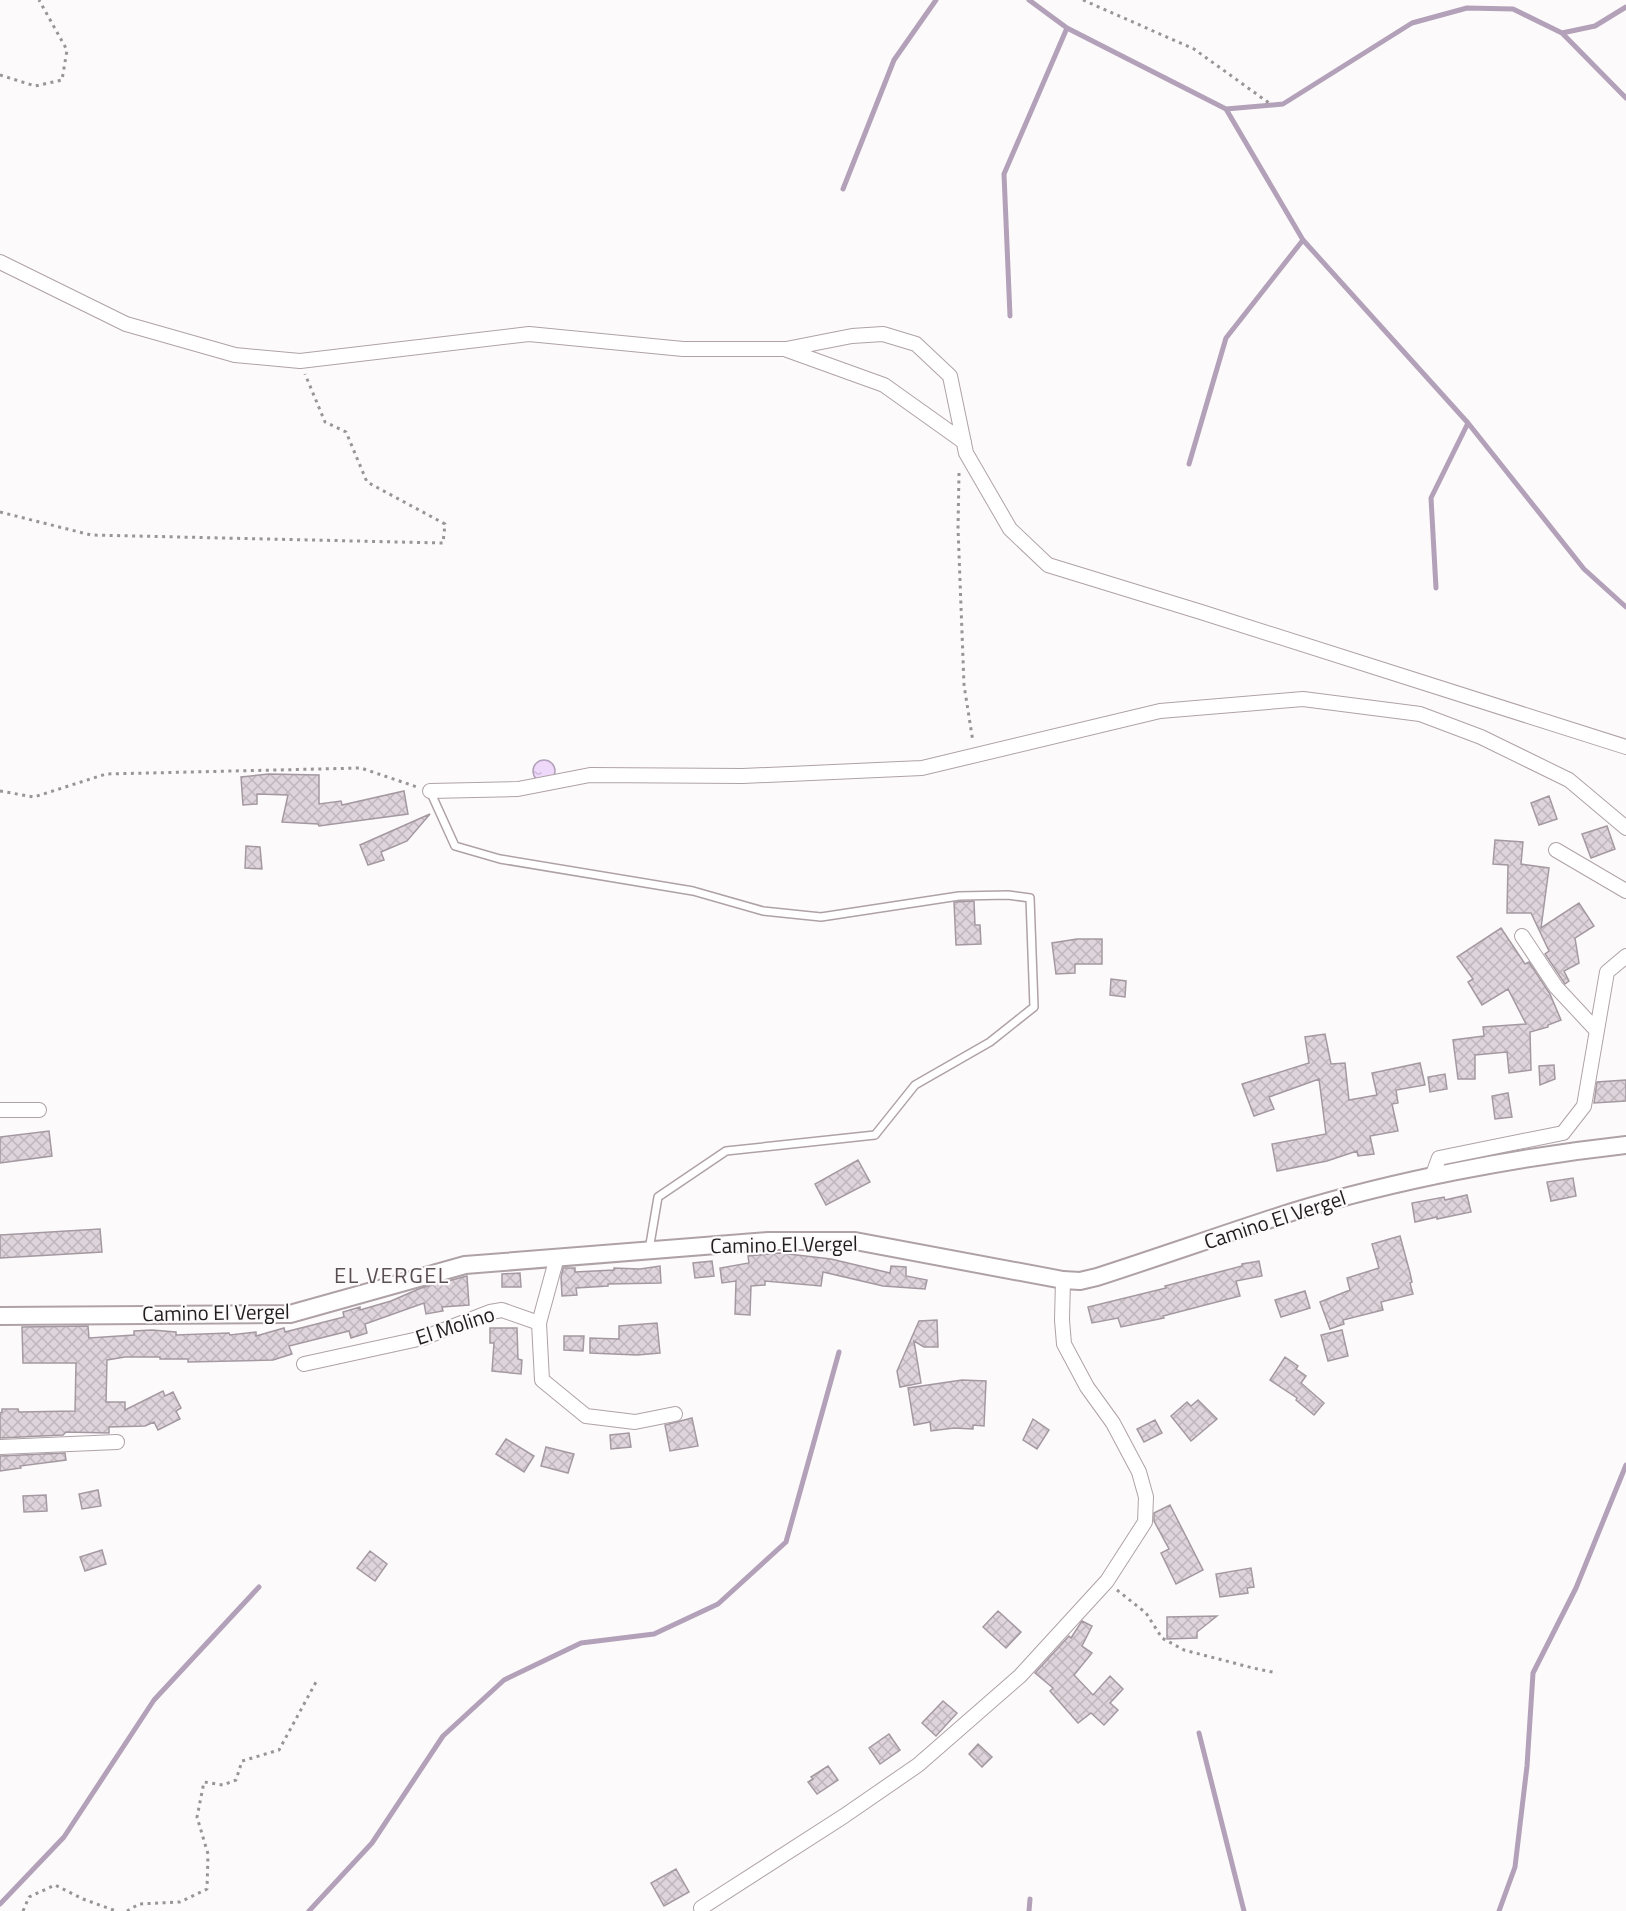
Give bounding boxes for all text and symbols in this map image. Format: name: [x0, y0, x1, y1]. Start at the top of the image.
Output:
street label: Camino El Vergel: [1200, 1181, 1350, 1257]
street label: Camino El Vergel: [710, 1227, 858, 1261]
district label: EL VERGEL: [334, 1258, 450, 1292]
street label: Camino El Vergel: [142, 1295, 290, 1329]
street label: El Molino: [411, 1297, 498, 1353]

